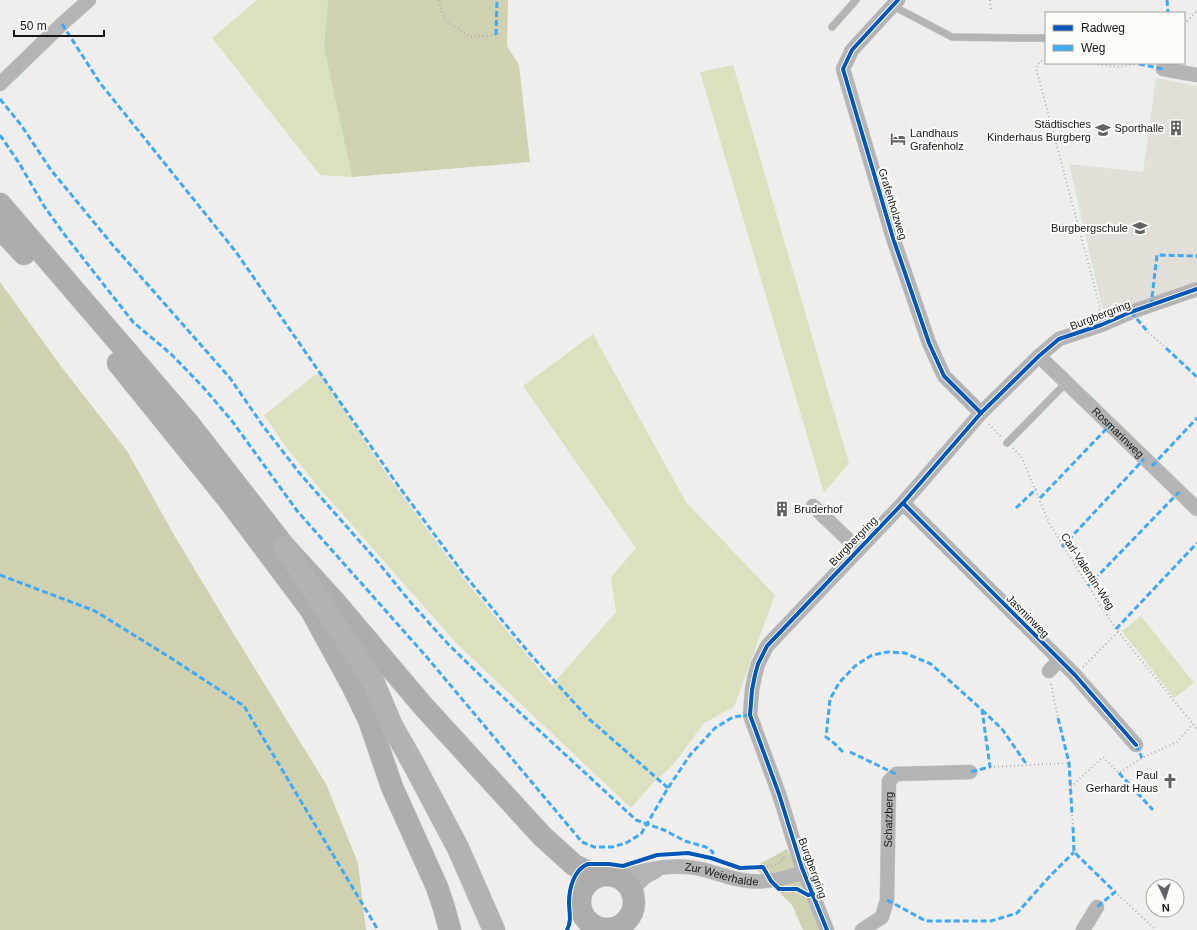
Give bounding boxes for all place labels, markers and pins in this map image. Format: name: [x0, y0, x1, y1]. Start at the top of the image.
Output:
place label: Städtisches Kinderhaus Burgberg: [987, 118, 1091, 143]
building icon: Sporthalle: [1167, 119, 1185, 137]
school or university icon: Städtisches Kinderhaus Burgberg: [1094, 121, 1112, 139]
place label: Sporthalle: [1114, 122, 1164, 134]
place label: Landhaus Grafenholz: [910, 127, 964, 152]
hotel icon: Landhaus Grafenholz: [889, 130, 907, 148]
school or university icon: Burgbergschule: [1131, 219, 1149, 237]
place label: Burgbergschule: [1051, 222, 1128, 234]
building icon: Bruderhof: [773, 500, 791, 518]
place label: Bruderhof: [794, 503, 843, 515]
place label: Paul Gerhardt Haus: [1086, 769, 1158, 794]
church icon: Paul Gerhardt Haus: [1161, 772, 1179, 790]

